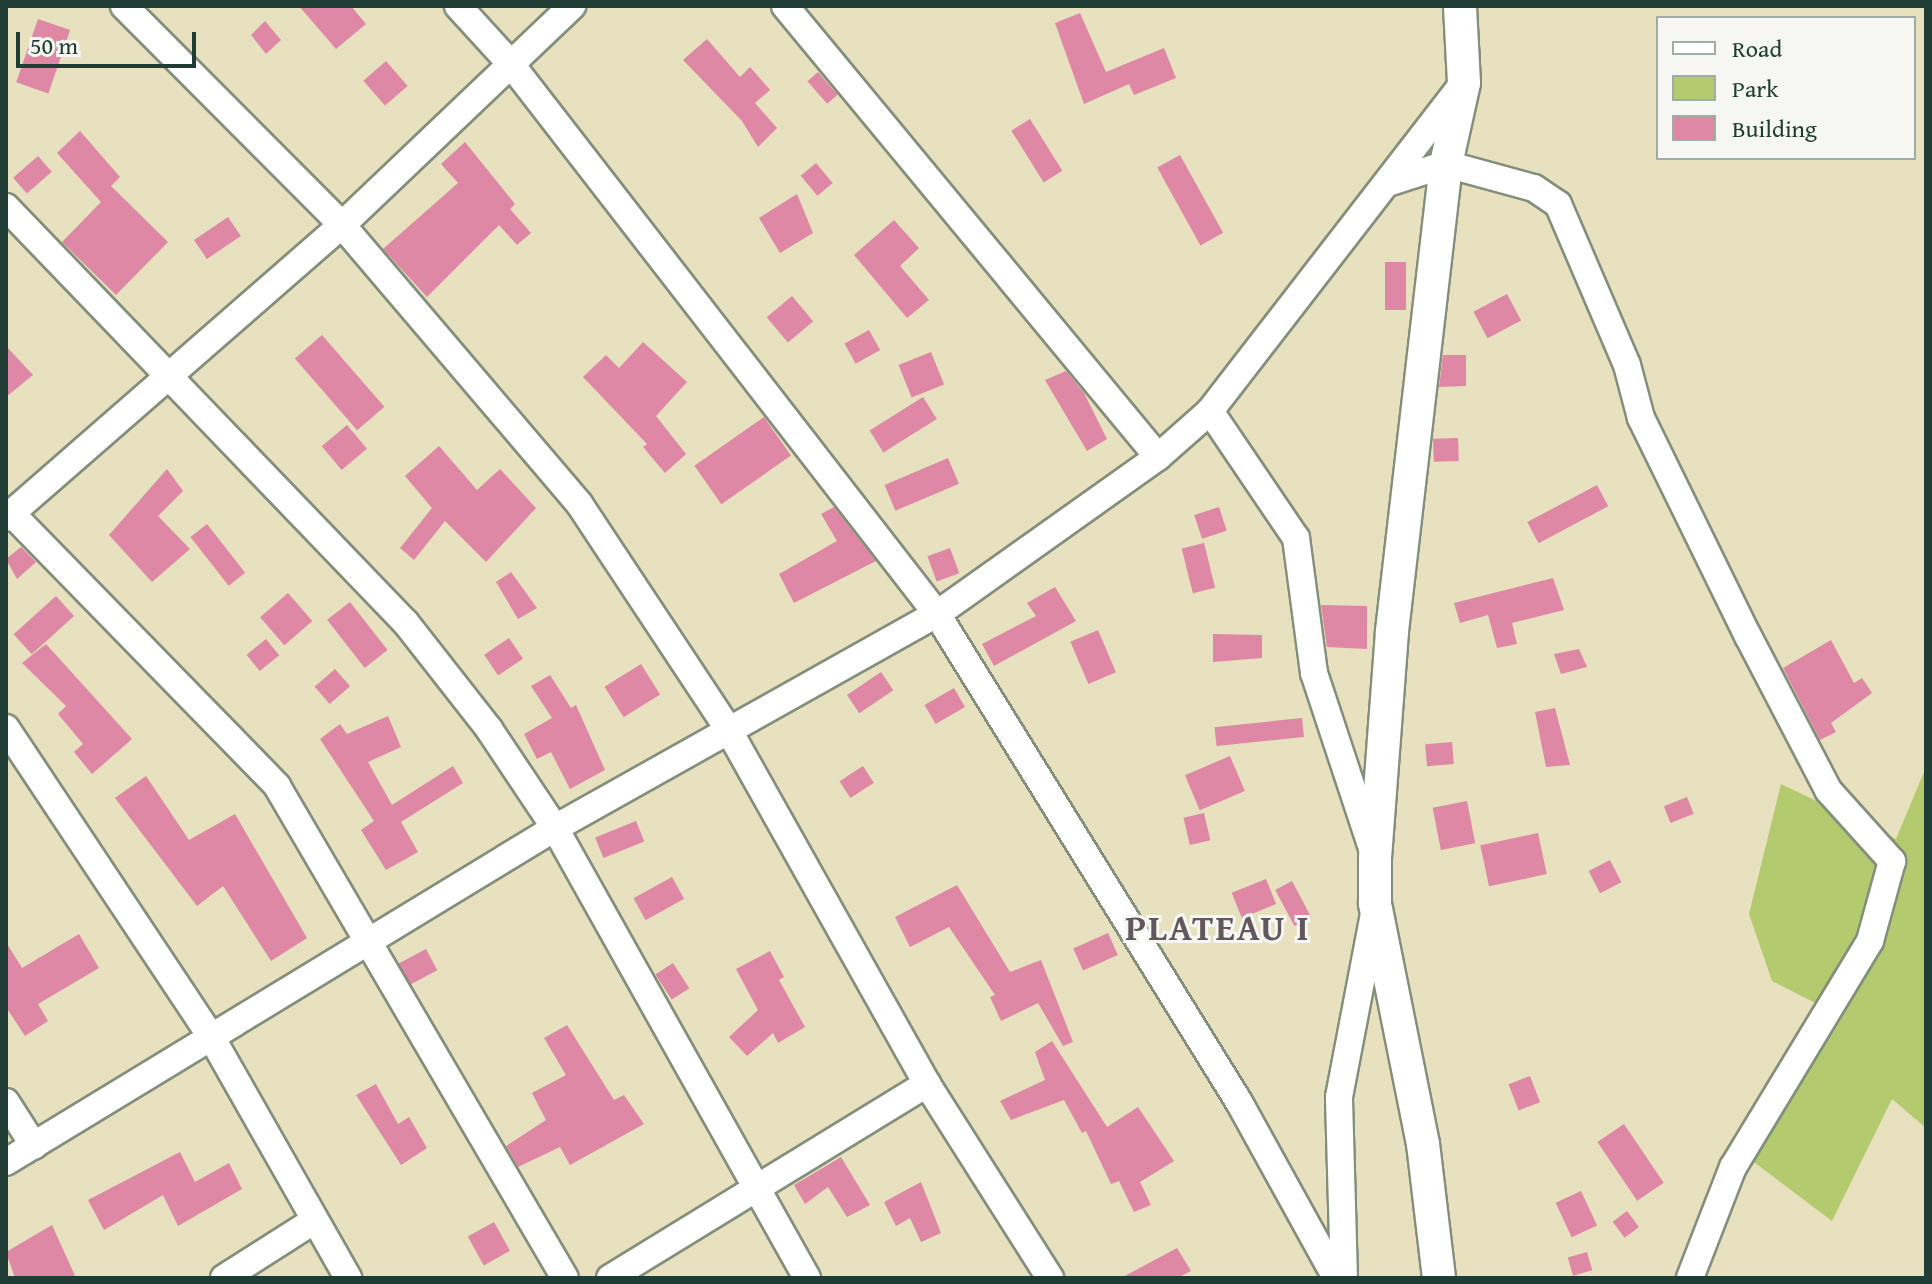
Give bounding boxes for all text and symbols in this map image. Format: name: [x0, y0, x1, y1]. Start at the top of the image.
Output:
scale bar: [20, 16, 200, 66]
legend: [1656, 16, 1916, 160]
text: 50 m: [30, 28, 78, 63]
text: Road: [1732, 31, 1782, 66]
text: Park: [1732, 71, 1778, 106]
text: Building: [1732, 111, 1817, 146]
district label: PLATEAU I: [1125, 905, 1311, 949]

